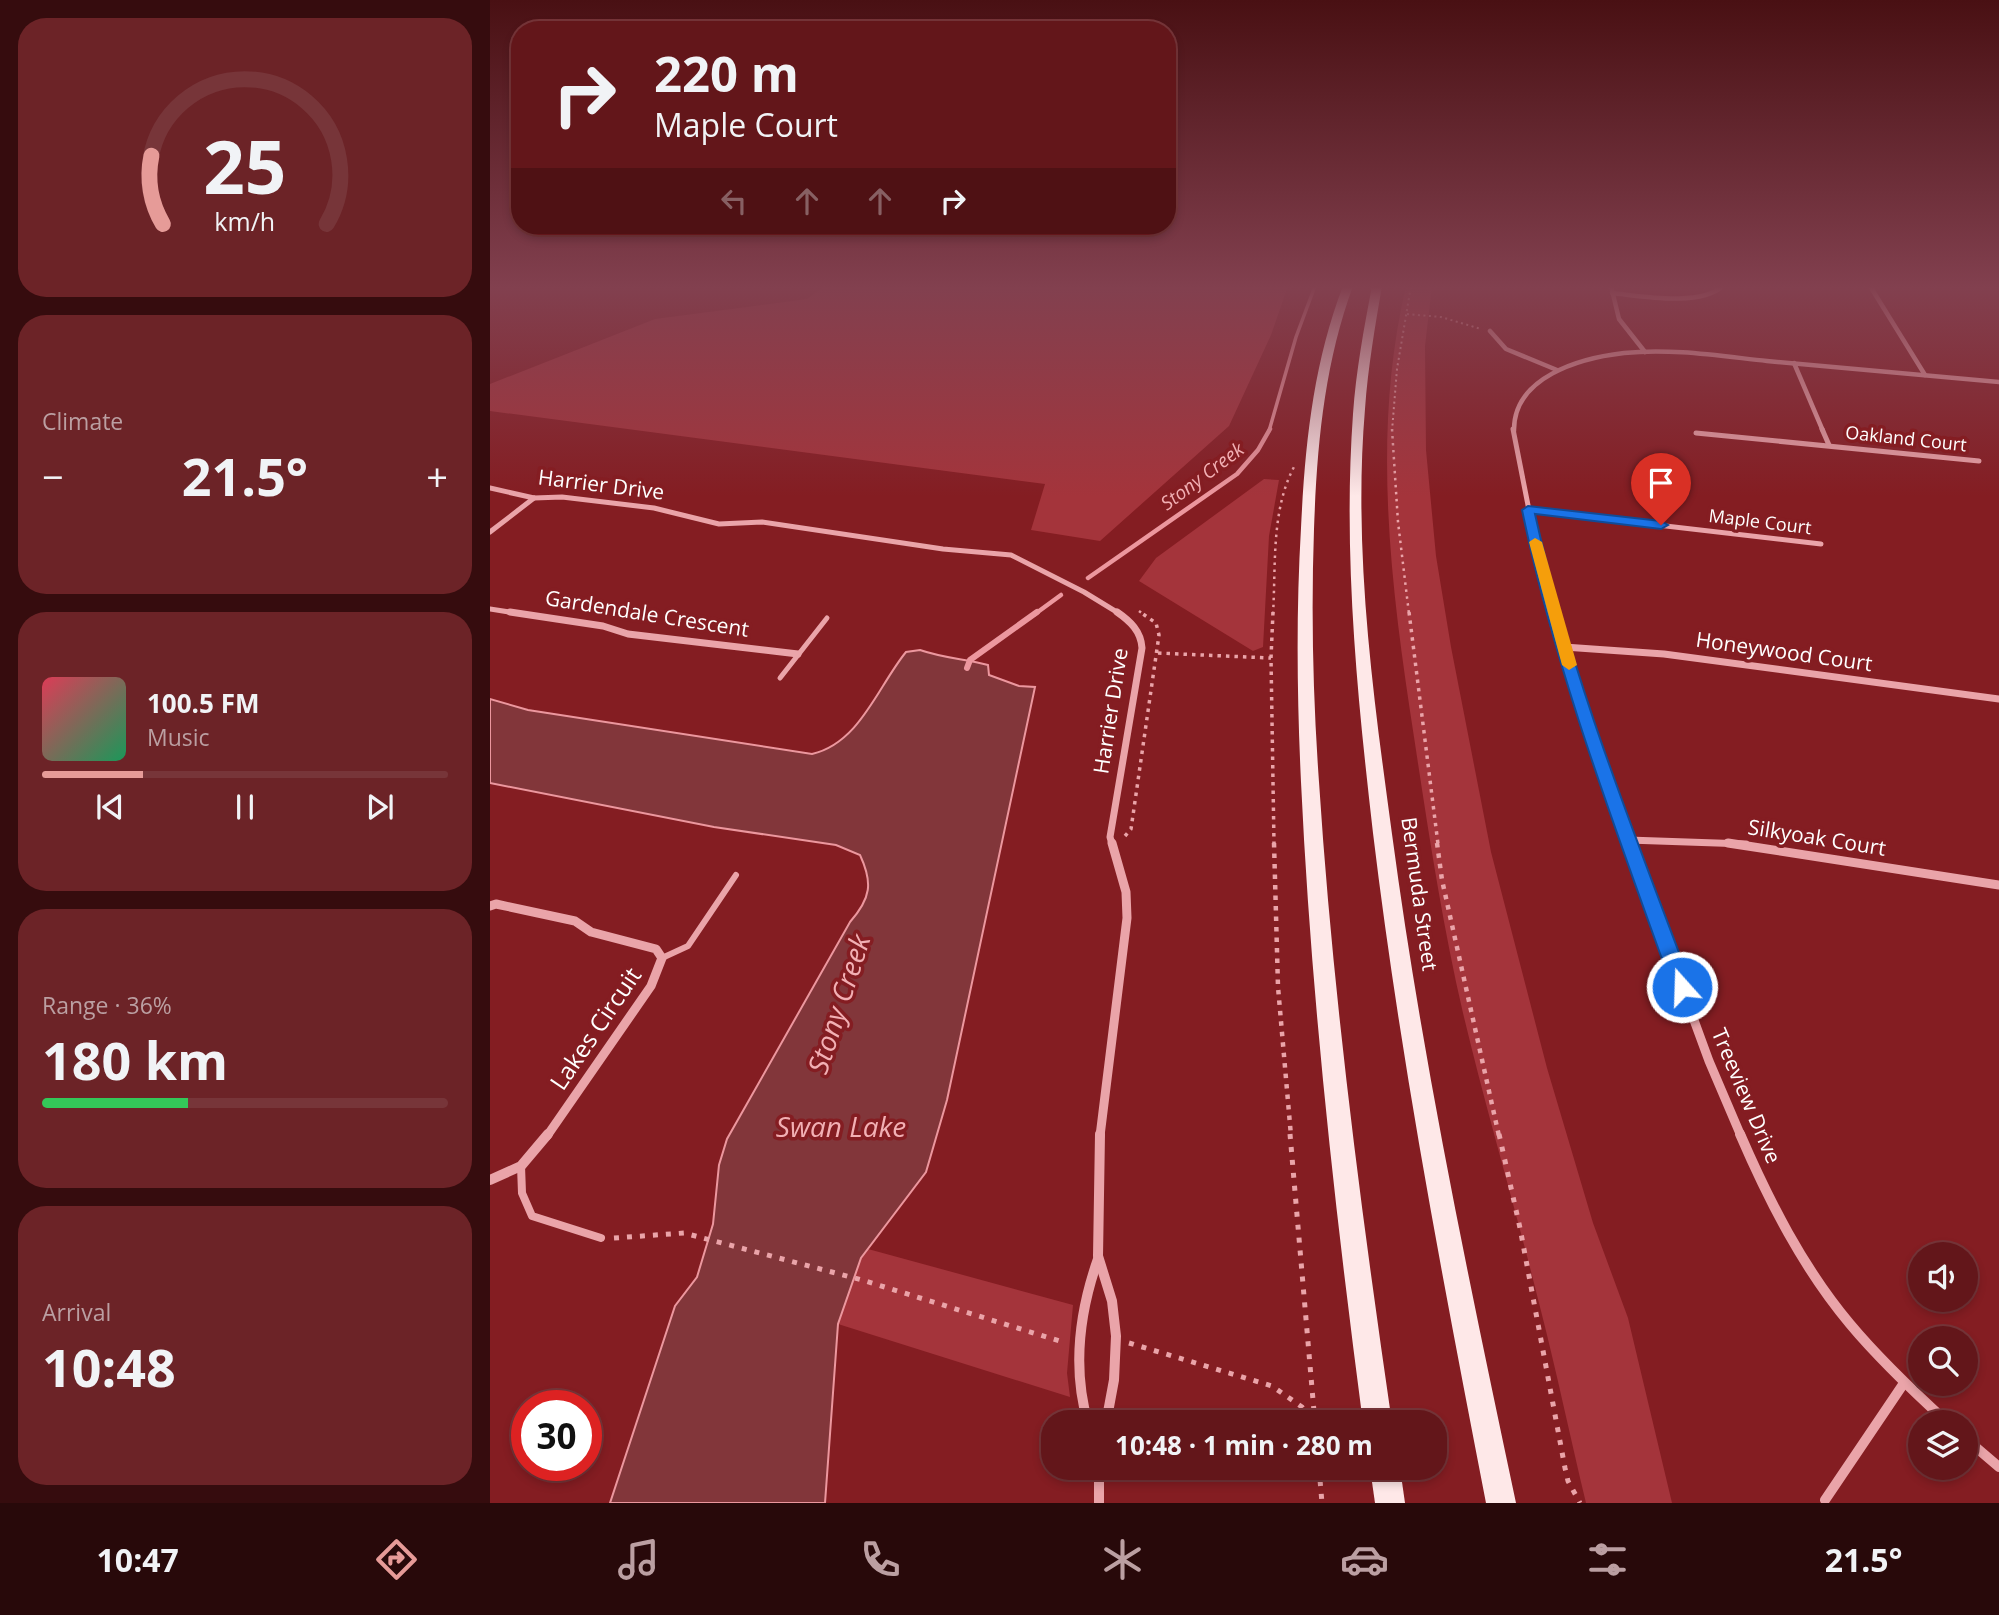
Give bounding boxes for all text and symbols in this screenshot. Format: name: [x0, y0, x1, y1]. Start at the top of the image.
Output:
text: 220 m: [654, 40, 799, 106]
icon: right: [539, 49, 630, 140]
text: Maple Court: [654, 103, 838, 146]
text: 25: [203, 116, 287, 215]
icon: left: [715, 182, 753, 220]
icon: ahead: [788, 182, 826, 220]
icon: ahead: [861, 182, 899, 220]
icon: right: [934, 182, 972, 220]
text: km/h: [215, 203, 275, 237]
text: Climate: [42, 405, 123, 437]
street label: Oakland Court: [1844, 420, 1968, 456]
water label: Stony Creek: [1155, 436, 1250, 516]
text: 21.5°: [182, 440, 308, 511]
text: −: [42, 450, 64, 502]
text: +: [426, 450, 448, 502]
pin: [1631, 453, 1691, 525]
street label: Harrier Drive: [536, 462, 666, 506]
icon: arrive: [1642, 464, 1680, 502]
street label: Maple Court: [1707, 503, 1813, 539]
street label: Gardendale Crescent: [543, 583, 751, 643]
street label: Honeywood Court: [1694, 625, 1874, 677]
street label: Harrier Drive: [1086, 646, 1134, 776]
text: 100.5 FM: [147, 685, 259, 721]
text: Music: [147, 721, 210, 753]
icon: previous: [91, 788, 129, 826]
icon: pause: [226, 788, 264, 826]
icon: next: [361, 788, 399, 826]
street label: Silkyoak Court: [1746, 812, 1888, 862]
street label: Bermuda Street: [1395, 815, 1445, 973]
water label: Stony Creek: [798, 928, 879, 1078]
position arrow: [1645, 950, 1719, 1024]
street label: Lakes Circuit: [542, 960, 648, 1096]
text: Range · 36%: [42, 989, 172, 1021]
text: 180 km: [42, 1024, 228, 1095]
street label: Treeview Drive: [1706, 1024, 1788, 1168]
water label: Swan Lake: [776, 1107, 906, 1145]
map controls: [1908, 1242, 1978, 1480]
button: sound: [1908, 1242, 1978, 1312]
text: Arrival: [42, 1296, 111, 1328]
button: search: [1908, 1326, 1978, 1396]
text: 10:48: [42, 1331, 176, 1402]
speed limit sign: 30: [511, 1390, 602, 1481]
button: layers: [1908, 1410, 1978, 1480]
text: 10:48 · 1 min · 280 m: [1115, 1427, 1373, 1463]
icon: directions: [372, 1535, 421, 1584]
icon: music: [614, 1535, 663, 1584]
icon: phone: [856, 1535, 905, 1584]
icon: climate: [1098, 1535, 1147, 1584]
icon: car: [1340, 1535, 1389, 1584]
icon: filters: [1583, 1535, 1632, 1584]
text: 10:47: [97, 1538, 179, 1581]
text: 21.5°: [1825, 1538, 1902, 1581]

